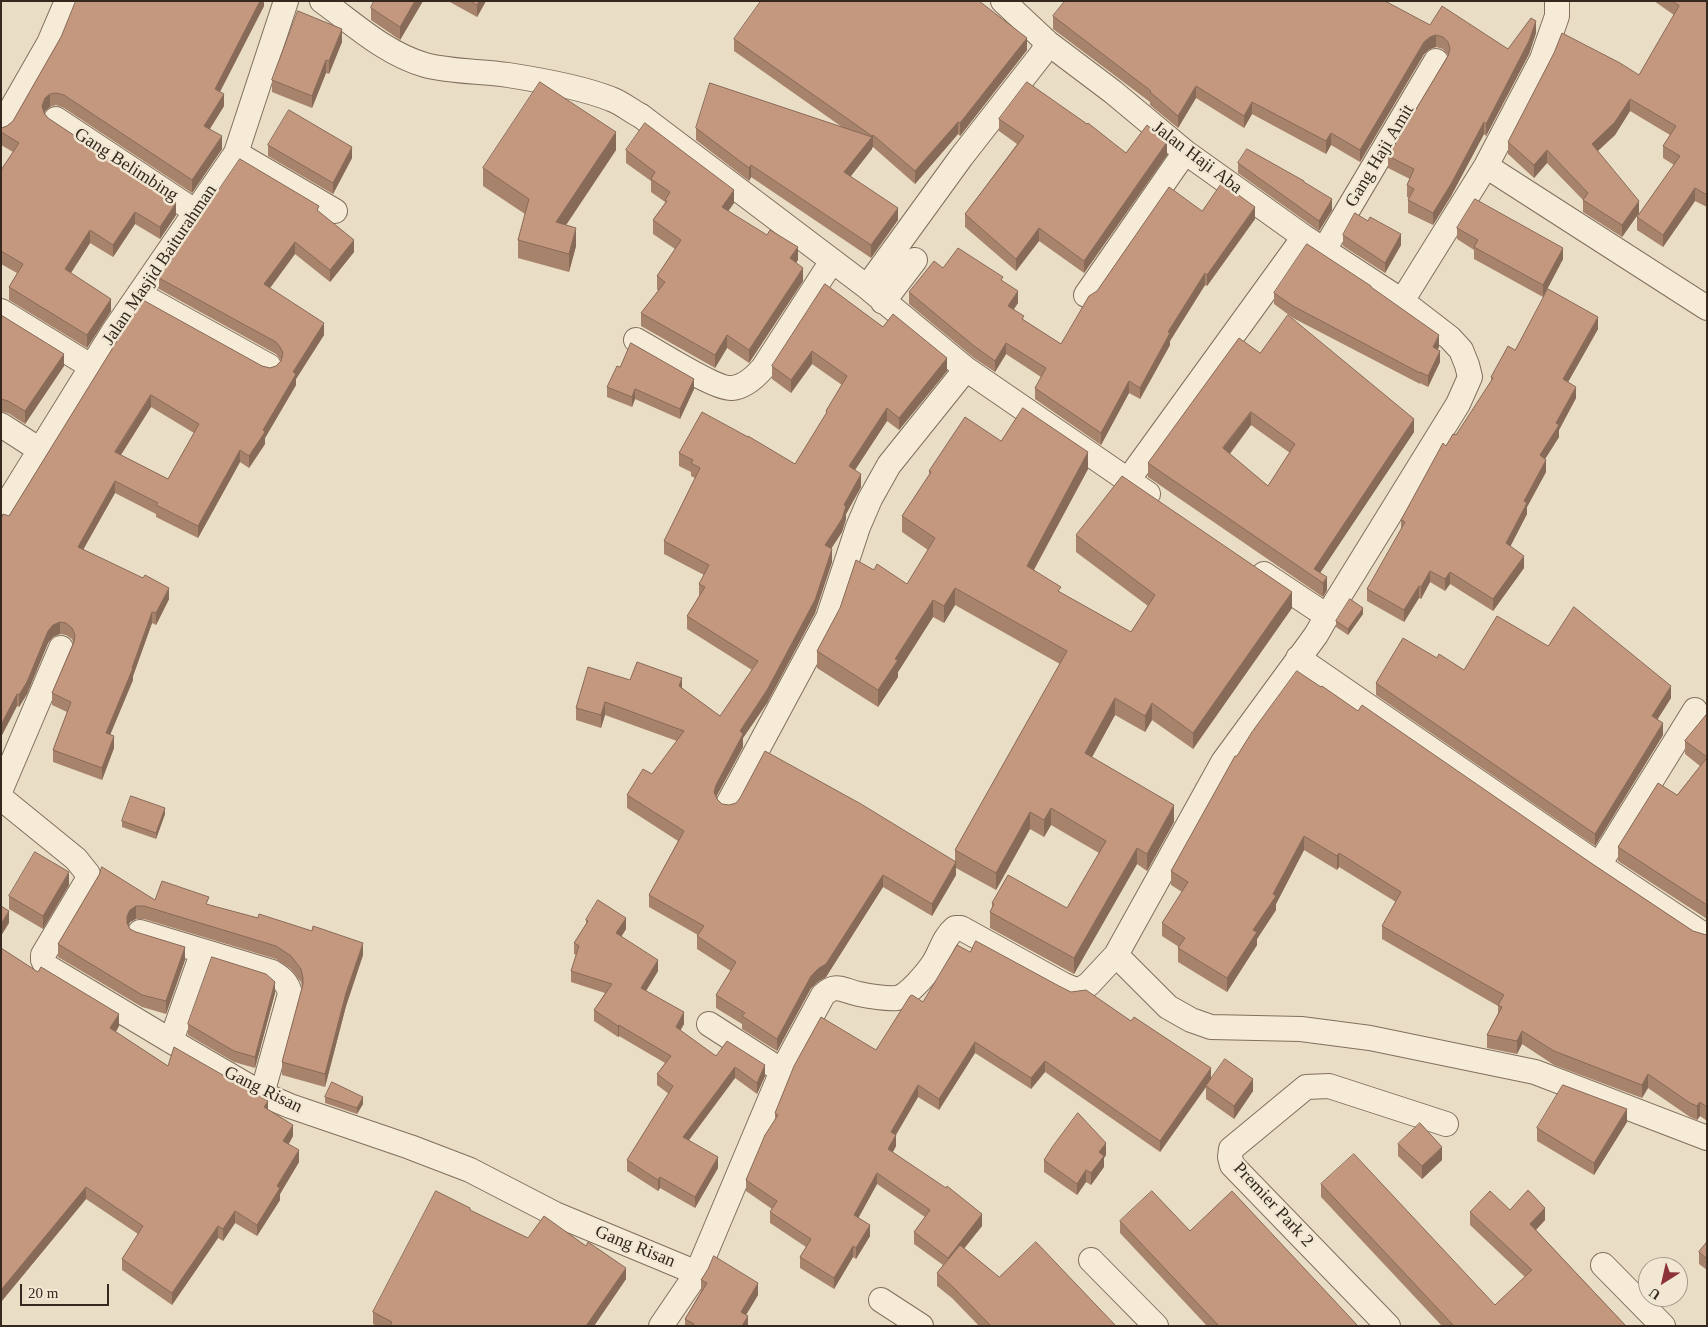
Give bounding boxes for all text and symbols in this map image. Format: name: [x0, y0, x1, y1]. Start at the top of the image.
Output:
street label: Gang Haji Amit: [1341, 101, 1419, 211]
street label: Jalan Haji Aba: [1148, 117, 1246, 199]
street label: Gang Belimbing: [70, 123, 182, 207]
street label: Jalan Masjid Baiturahman: [98, 181, 222, 349]
street label: Gang Risan: [220, 1062, 306, 1118]
street label: Premier Park 2: [1228, 1158, 1318, 1252]
street label: Gang Risan: [592, 1221, 678, 1273]
north arrow: [1638, 1257, 1688, 1307]
scale bar: [22, 1274, 111, 1306]
text: 20 m: [28, 1285, 58, 1301]
text: U: [1646, 1285, 1663, 1303]

